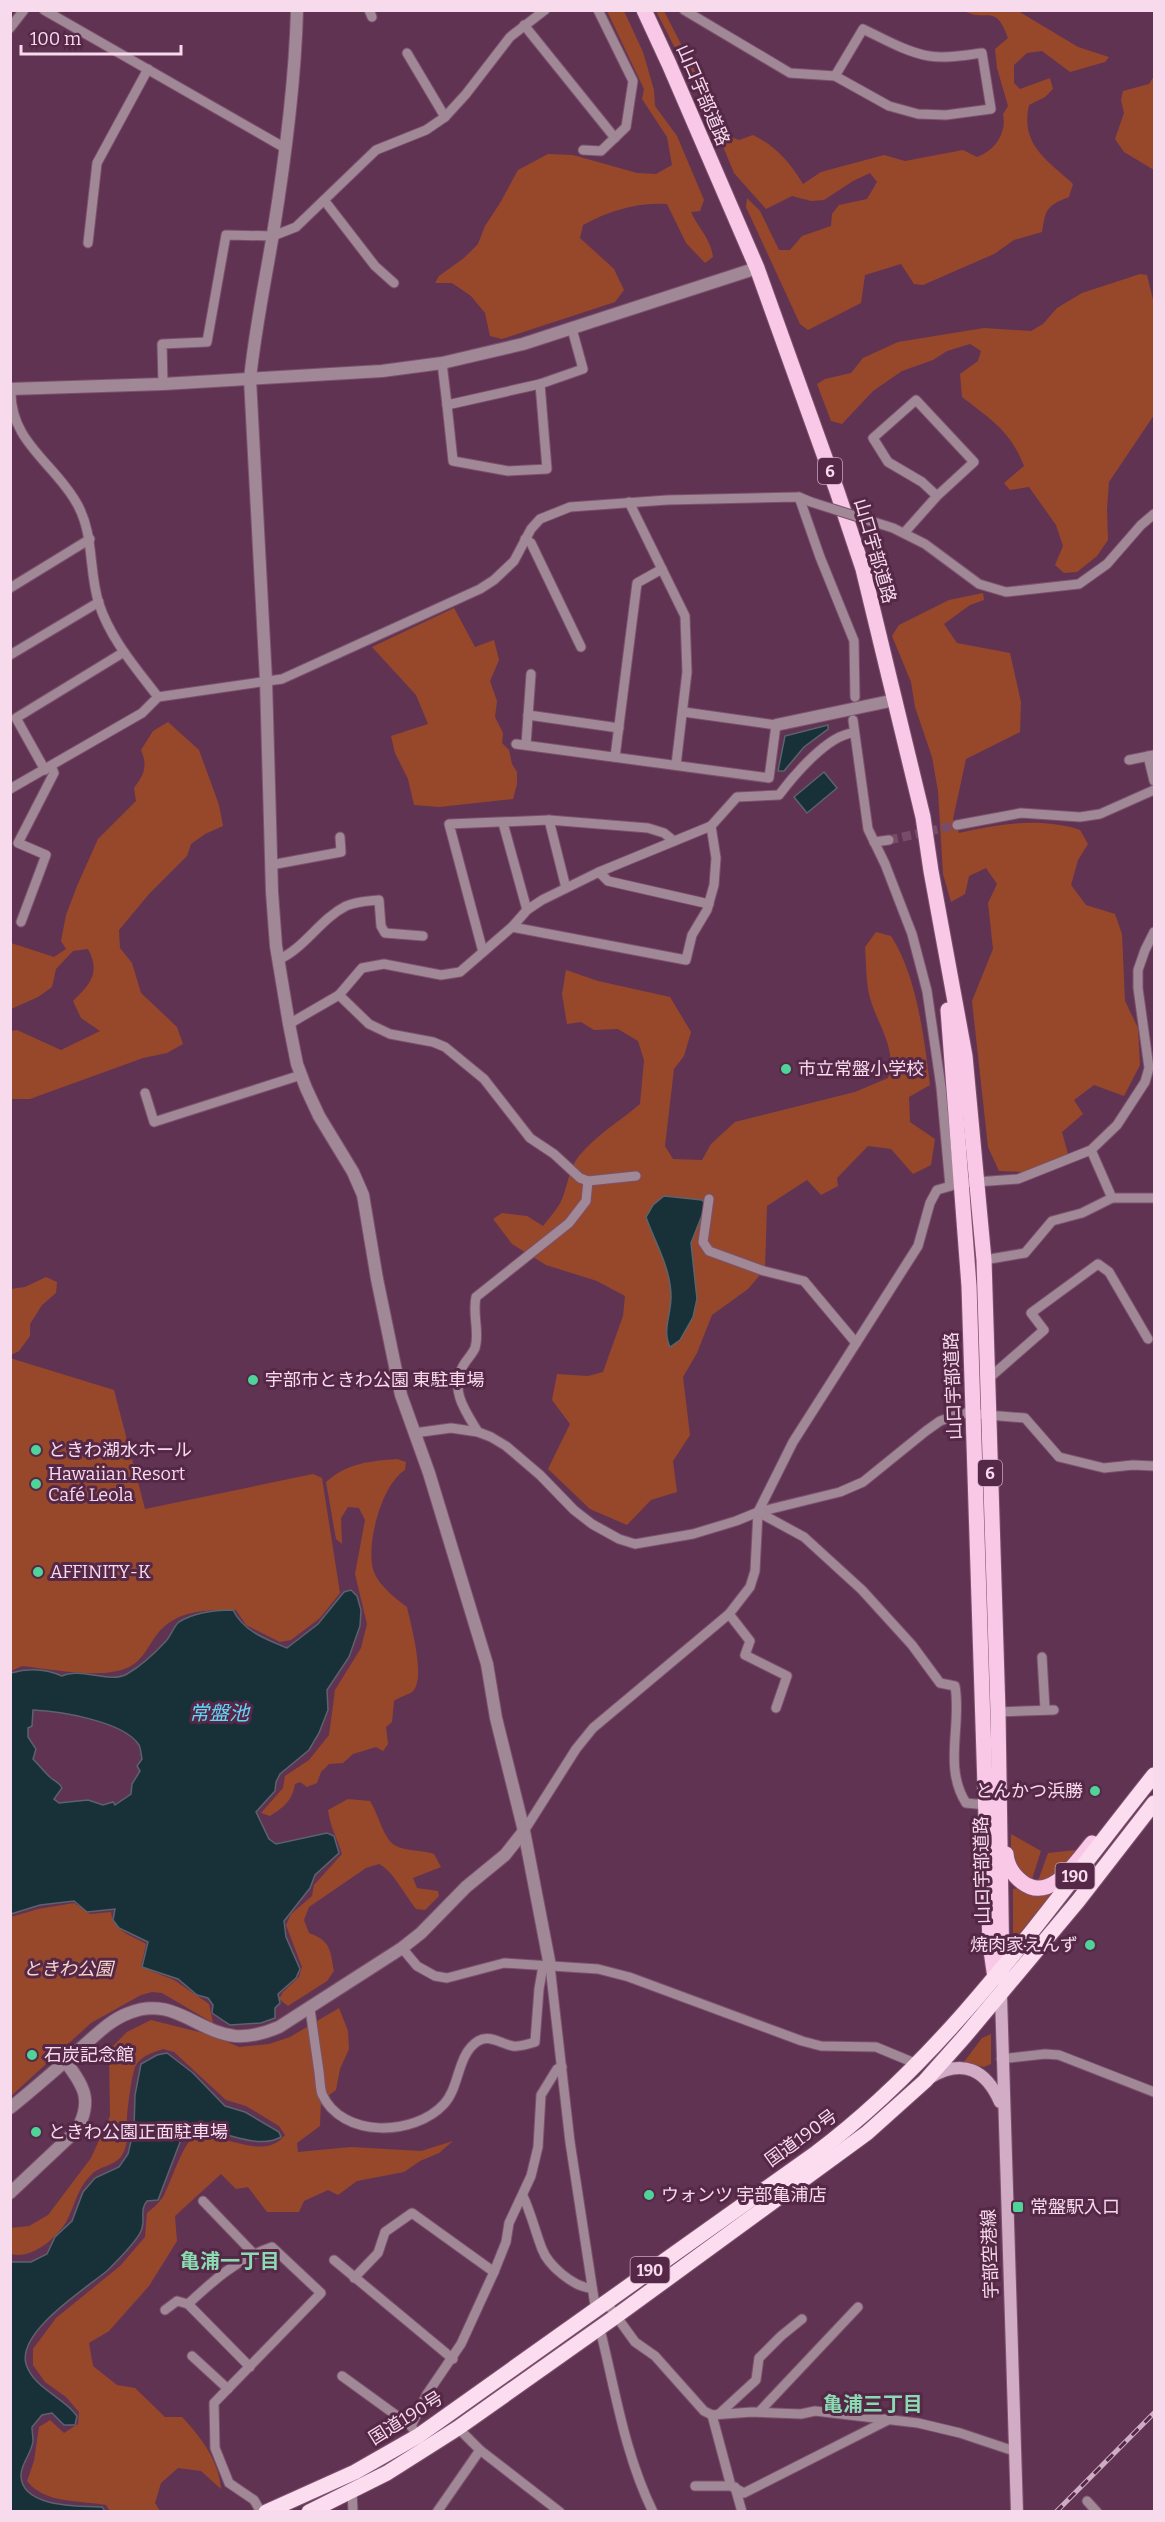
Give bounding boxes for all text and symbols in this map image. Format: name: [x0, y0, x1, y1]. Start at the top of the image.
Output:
scale bar: [21, 18, 182, 56]
text: 100 m: [30, 28, 81, 50]
street label: 山口宇部道路: [672, 41, 734, 149]
road number: 6: [818, 458, 842, 484]
street label: 山口宇部道路: [850, 496, 900, 606]
place label: 市立常盤小学校: [798, 1058, 924, 1080]
marker: 市立常盤小学校: [779, 1062, 793, 1076]
street label: 山口宇部道路: [940, 1332, 966, 1440]
place label: 宇部市ときわ公園 東駐車場: [265, 1369, 485, 1391]
marker: 宇部市ときわ公園 東駐車場: [246, 1373, 260, 1387]
place label: ときわ湖水ホール: [48, 1439, 192, 1461]
marker: ときわ湖水ホール: [29, 1443, 43, 1457]
road number: 6: [978, 1460, 1002, 1486]
place label: Hawaiian Resort Café Leola: [48, 1463, 186, 1506]
marker: Hawaiian Resort Café Leola: [29, 1477, 43, 1491]
place label: AFFINITY-K: [50, 1561, 151, 1583]
marker: AFFINITY-K: [31, 1565, 45, 1579]
water label: 常盤池: [189, 1701, 251, 1725]
place label: とんかつ浜勝: [975, 1780, 1083, 1802]
marker: とんかつ浜勝: [1088, 1784, 1102, 1798]
street label: 山口宇部道路: [970, 1816, 994, 1924]
road number: 190: [1056, 1863, 1094, 1889]
place label: 焼肉家えんず: [970, 1934, 1078, 1956]
marker: 焼肉家えんず: [1083, 1938, 1097, 1952]
park label: ときわ公園: [23, 1958, 116, 1980]
place label: 石炭記念館: [44, 2044, 134, 2066]
marker: 石炭記念館: [25, 2048, 39, 2062]
street label: 国道190号: [761, 2105, 841, 2171]
place label: ときわ公園正面駐車場: [48, 2121, 228, 2143]
marker: ときわ公園正面駐車場: [29, 2125, 43, 2139]
place label: ウォンツ 宇部亀浦店: [661, 2184, 827, 2206]
marker: ウォンツ 宇部亀浦店: [642, 2188, 656, 2202]
place label: 常盤駅入口: [1030, 2196, 1120, 2218]
marker: 常盤駅入口: [1011, 2200, 1025, 2214]
street label: 宇部空港線: [977, 2209, 1003, 2299]
district label: 亀浦一丁目: [180, 2249, 280, 2273]
road number: 190: [630, 2257, 670, 2283]
street label: 国道190号: [365, 2387, 447, 2449]
district label: 亀浦三丁目: [823, 2392, 923, 2416]

